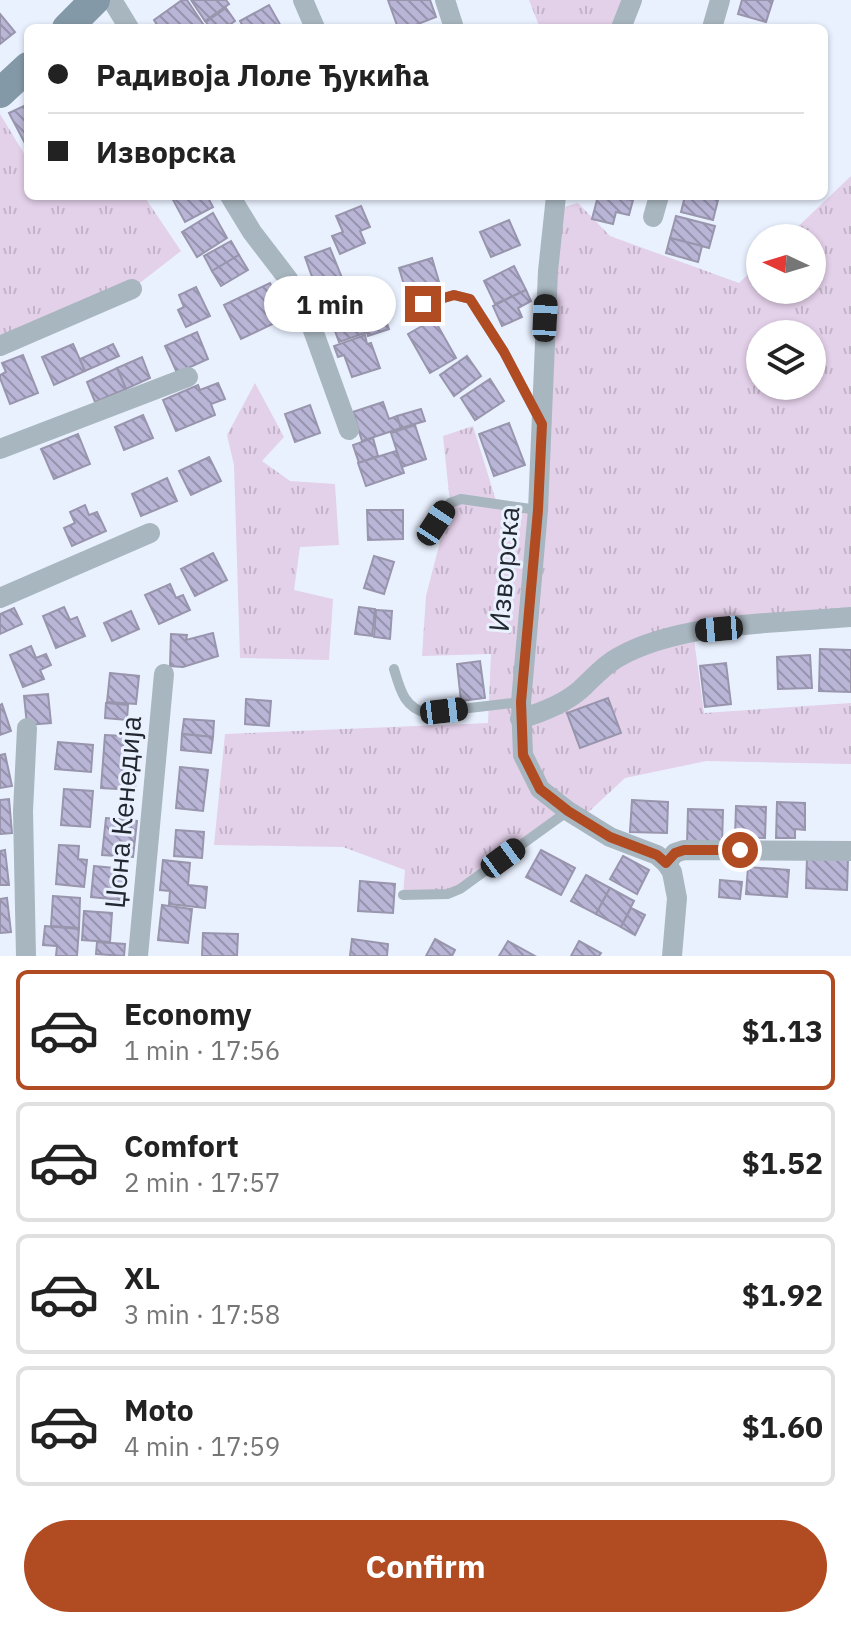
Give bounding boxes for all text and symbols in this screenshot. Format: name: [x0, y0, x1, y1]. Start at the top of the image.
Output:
text: Радивоја Лоле Ђукића: [96, 55, 429, 94]
text: Изворска: [96, 132, 236, 171]
north arrow: [746, 224, 826, 304]
map controls: [746, 224, 826, 400]
callout: 1 min: [263, 276, 395, 332]
route end: [405, 286, 441, 322]
text: 1 min: [296, 287, 364, 321]
car: [532, 293, 558, 343]
button: layers: [746, 320, 826, 400]
car: [413, 496, 459, 550]
street label: Изворска: [480, 505, 527, 633]
car: [694, 615, 744, 643]
car: [419, 696, 469, 726]
street label: Џона Кенедија: [96, 714, 149, 910]
route start: [722, 832, 758, 868]
car: [477, 834, 529, 882]
icon: car: [28, 994, 100, 1066]
text: Economy: [124, 994, 252, 1033]
text: $1.13: [742, 1011, 823, 1050]
text: 1 min · 17:56: [124, 1033, 280, 1067]
icon: car: [28, 1126, 100, 1198]
text: Comfort: [124, 1126, 239, 1165]
text: $1.52: [742, 1143, 823, 1182]
text: 2 min · 17:57: [124, 1165, 280, 1199]
icon: car: [28, 1258, 100, 1330]
text: XL: [124, 1258, 160, 1297]
text: $1.92: [742, 1275, 823, 1314]
text: 3 min · 17:58: [124, 1297, 280, 1331]
icon: car: [28, 1390, 100, 1462]
text: Moto: [124, 1390, 194, 1429]
text: $1.60: [742, 1407, 823, 1446]
text: 4 min · 17:59: [124, 1429, 280, 1463]
button: Confirm: [24, 1520, 827, 1612]

